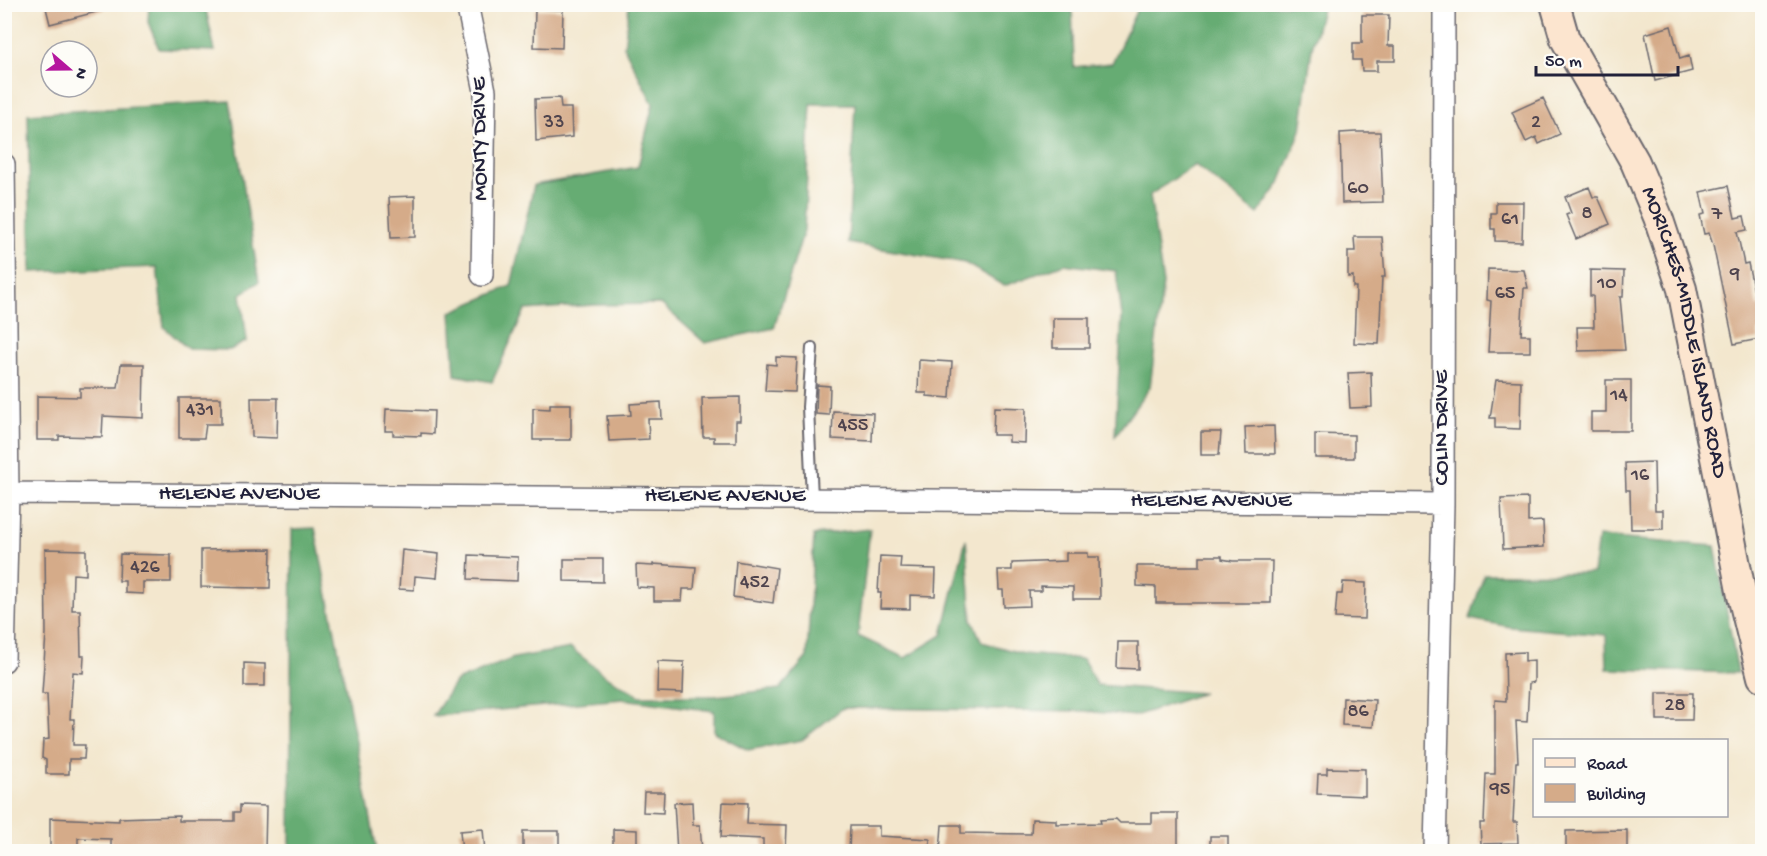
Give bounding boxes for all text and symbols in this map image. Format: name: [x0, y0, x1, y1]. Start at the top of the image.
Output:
north arrow: [39, 39, 99, 99]
scale bar: [1536, 39, 1678, 77]
text: 50 m: [1545, 52, 1582, 73]
text: N: [69, 65, 91, 82]
street label: MONTY DRIVE: [467, 76, 495, 201]
house number: 33: [543, 112, 564, 135]
house number: 2: [1531, 112, 1541, 135]
house number: 60: [1347, 178, 1369, 201]
street label: MORICHES-MIDDLE ISLAND ROAD: [1634, 183, 1732, 481]
house number: 8: [1582, 203, 1593, 226]
house number: 7: [1711, 204, 1723, 227]
house number: 61: [1501, 209, 1519, 232]
house number: 9: [1729, 264, 1740, 287]
house number: 10: [1596, 273, 1617, 296]
house number: 65: [1495, 283, 1515, 306]
street label: COLIN DRIVE: [1430, 369, 1456, 486]
house number: 14: [1609, 385, 1628, 408]
house number: 431: [186, 400, 214, 423]
house number: 455: [838, 415, 868, 438]
house number: 16: [1630, 465, 1650, 488]
street label: HELENE AVENUE: [159, 482, 321, 508]
street label: HELENE AVENUE: [645, 484, 807, 510]
street label: HELENE AVENUE: [1131, 489, 1293, 515]
house number: 426: [130, 557, 161, 580]
house number: 452: [740, 572, 770, 595]
house number: 28: [1665, 695, 1685, 718]
house number: 86: [1347, 701, 1369, 724]
legend: [1533, 739, 1728, 817]
text: Road: [1587, 755, 1628, 776]
house number: 95: [1489, 779, 1510, 802]
text: Building: [1586, 785, 1646, 806]

